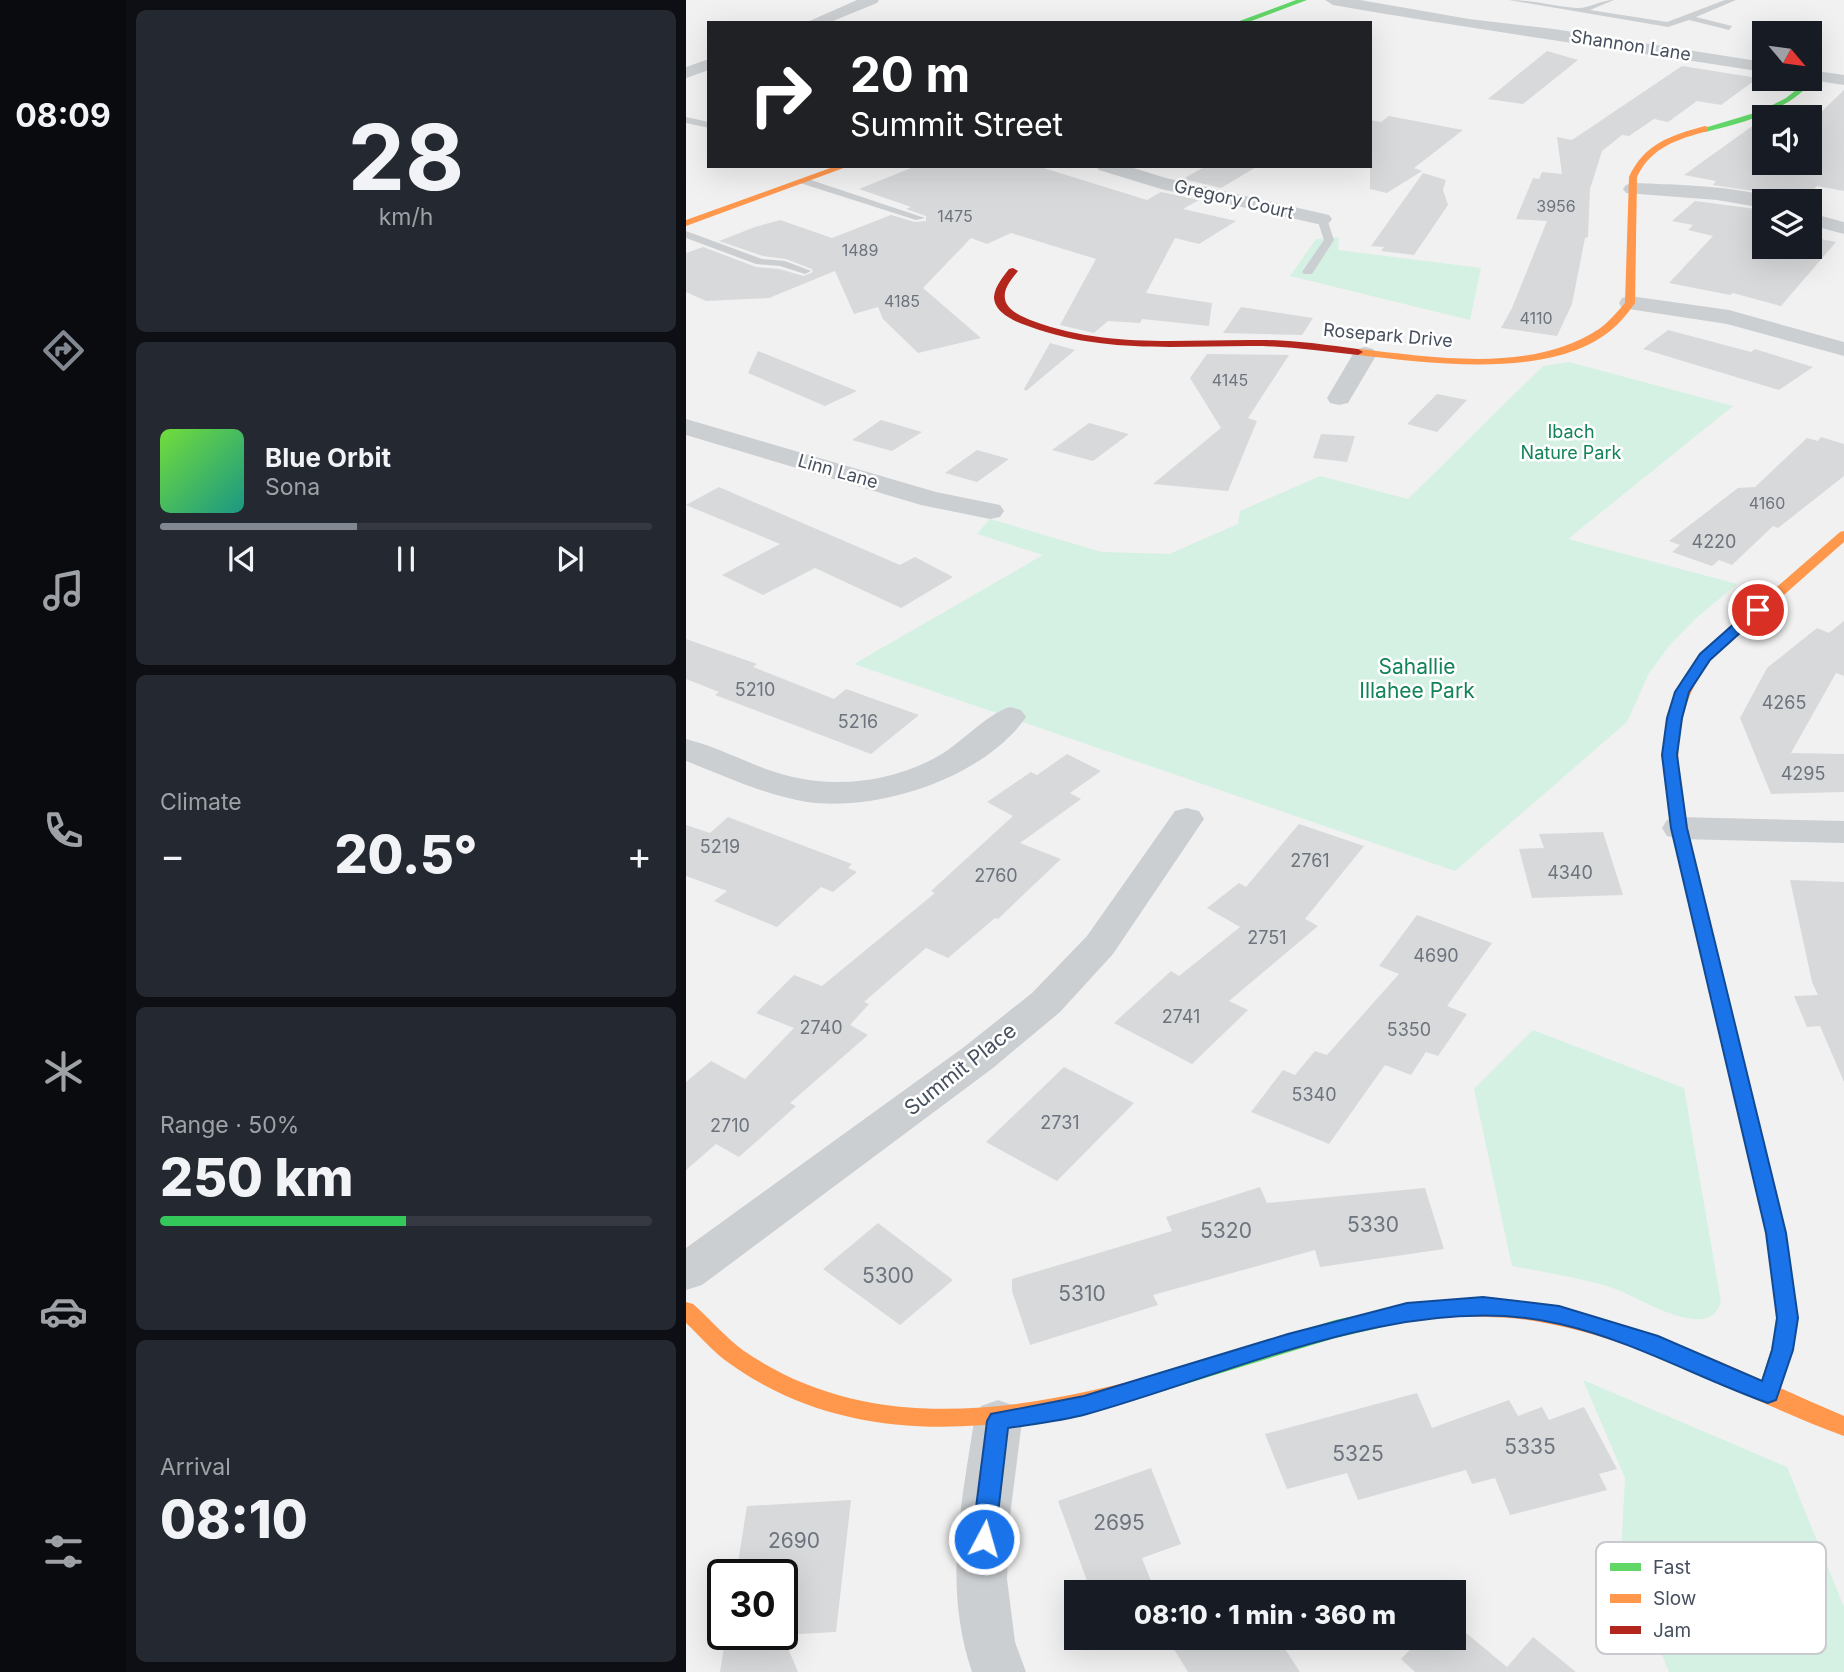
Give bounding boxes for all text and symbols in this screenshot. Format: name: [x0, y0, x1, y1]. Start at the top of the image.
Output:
north arrow: [1752, 21, 1822, 91]
map controls: [1752, 21, 1822, 259]
street label: Shannon Lane: [1569, 25, 1693, 65]
text: 20 m: [850, 45, 970, 104]
icon: right: [735, 49, 826, 140]
text: 08:09: [15, 96, 111, 135]
text: 28: [348, 102, 464, 212]
text: Summit Street: [850, 105, 1063, 144]
button: sound: [1752, 105, 1822, 175]
street label: Gregory Court: [1172, 175, 1296, 223]
button: layers: [1752, 189, 1822, 259]
house number: 3956: [1536, 196, 1576, 216]
text: km/h: [379, 203, 433, 231]
house number: 1475: [937, 206, 973, 226]
house number: 1489: [842, 240, 878, 260]
house number: 4185: [884, 291, 920, 311]
house number: 4110: [1519, 308, 1553, 328]
street label: Rosepark Drive: [1322, 319, 1454, 351]
icon: directions: [39, 326, 88, 375]
house number: 4145: [1212, 370, 1248, 390]
park label: Ibach Nature Park: [1521, 421, 1622, 463]
text: Blue Orbit: [265, 442, 391, 473]
street label: Linn Lane: [796, 450, 880, 492]
text: Sona: [265, 473, 320, 501]
house number: 4160: [1749, 493, 1785, 513]
house number: 4220: [1692, 531, 1736, 552]
icon: previous: [223, 540, 261, 578]
icon: pause: [387, 540, 425, 578]
icon: next: [551, 540, 589, 578]
icon: music: [39, 566, 88, 615]
pin: [1728, 580, 1788, 640]
icon: arrive: [1739, 591, 1777, 629]
park label: Sahallie Illahee Park: [1359, 654, 1475, 703]
house number: 5210: [735, 679, 775, 700]
house number: 4265: [1762, 692, 1806, 713]
house number: 5216: [838, 711, 878, 732]
house number: 4295: [1781, 763, 1825, 784]
text: Climate: [160, 788, 242, 816]
icon: phone: [39, 806, 88, 855]
text: 20.5°: [334, 823, 478, 886]
text: −: [160, 832, 185, 878]
text: +: [627, 832, 652, 878]
house number: 5219: [700, 836, 740, 857]
house number: 2761: [1290, 850, 1330, 871]
house number: 4340: [1547, 862, 1593, 883]
house number: 2760: [974, 865, 1018, 886]
house number: 2751: [1247, 927, 1287, 948]
house number: 4690: [1413, 945, 1459, 966]
house number: 2741: [1162, 1006, 1200, 1027]
house number: 2740: [799, 1017, 843, 1038]
street label: Summit Place: [899, 1018, 1021, 1120]
house number: 5350: [1387, 1019, 1431, 1040]
icon: climate: [39, 1047, 88, 1096]
house number: 5340: [1291, 1084, 1337, 1105]
text: Range · 50%: [160, 1111, 299, 1139]
house number: 2731: [1040, 1112, 1080, 1133]
house number: 2710: [710, 1115, 750, 1136]
text: 250 km: [160, 1146, 353, 1209]
house number: 5330: [1347, 1212, 1399, 1237]
house number: 5320: [1200, 1218, 1252, 1243]
house number: 5300: [862, 1263, 914, 1288]
house number: 5310: [1058, 1281, 1106, 1306]
icon: car: [39, 1287, 88, 1336]
house number: 5335: [1504, 1434, 1556, 1459]
house number: 5325: [1332, 1441, 1384, 1466]
text: Arrival: [160, 1453, 231, 1481]
text: 08:10: [160, 1488, 308, 1551]
position arrow: [947, 1502, 1021, 1576]
house number: 2695: [1093, 1510, 1145, 1535]
icon: filters: [39, 1527, 88, 1576]
house number: 2690: [768, 1528, 820, 1553]
legend: [1596, 1542, 1826, 1654]
text: Fast: [1653, 1556, 1691, 1579]
speed limit sign: 30: [707, 1559, 798, 1650]
text: Slow: [1653, 1587, 1696, 1610]
text: 08:10 · 1 min · 360 m: [1134, 1599, 1396, 1630]
text: Jam: [1653, 1619, 1691, 1642]

